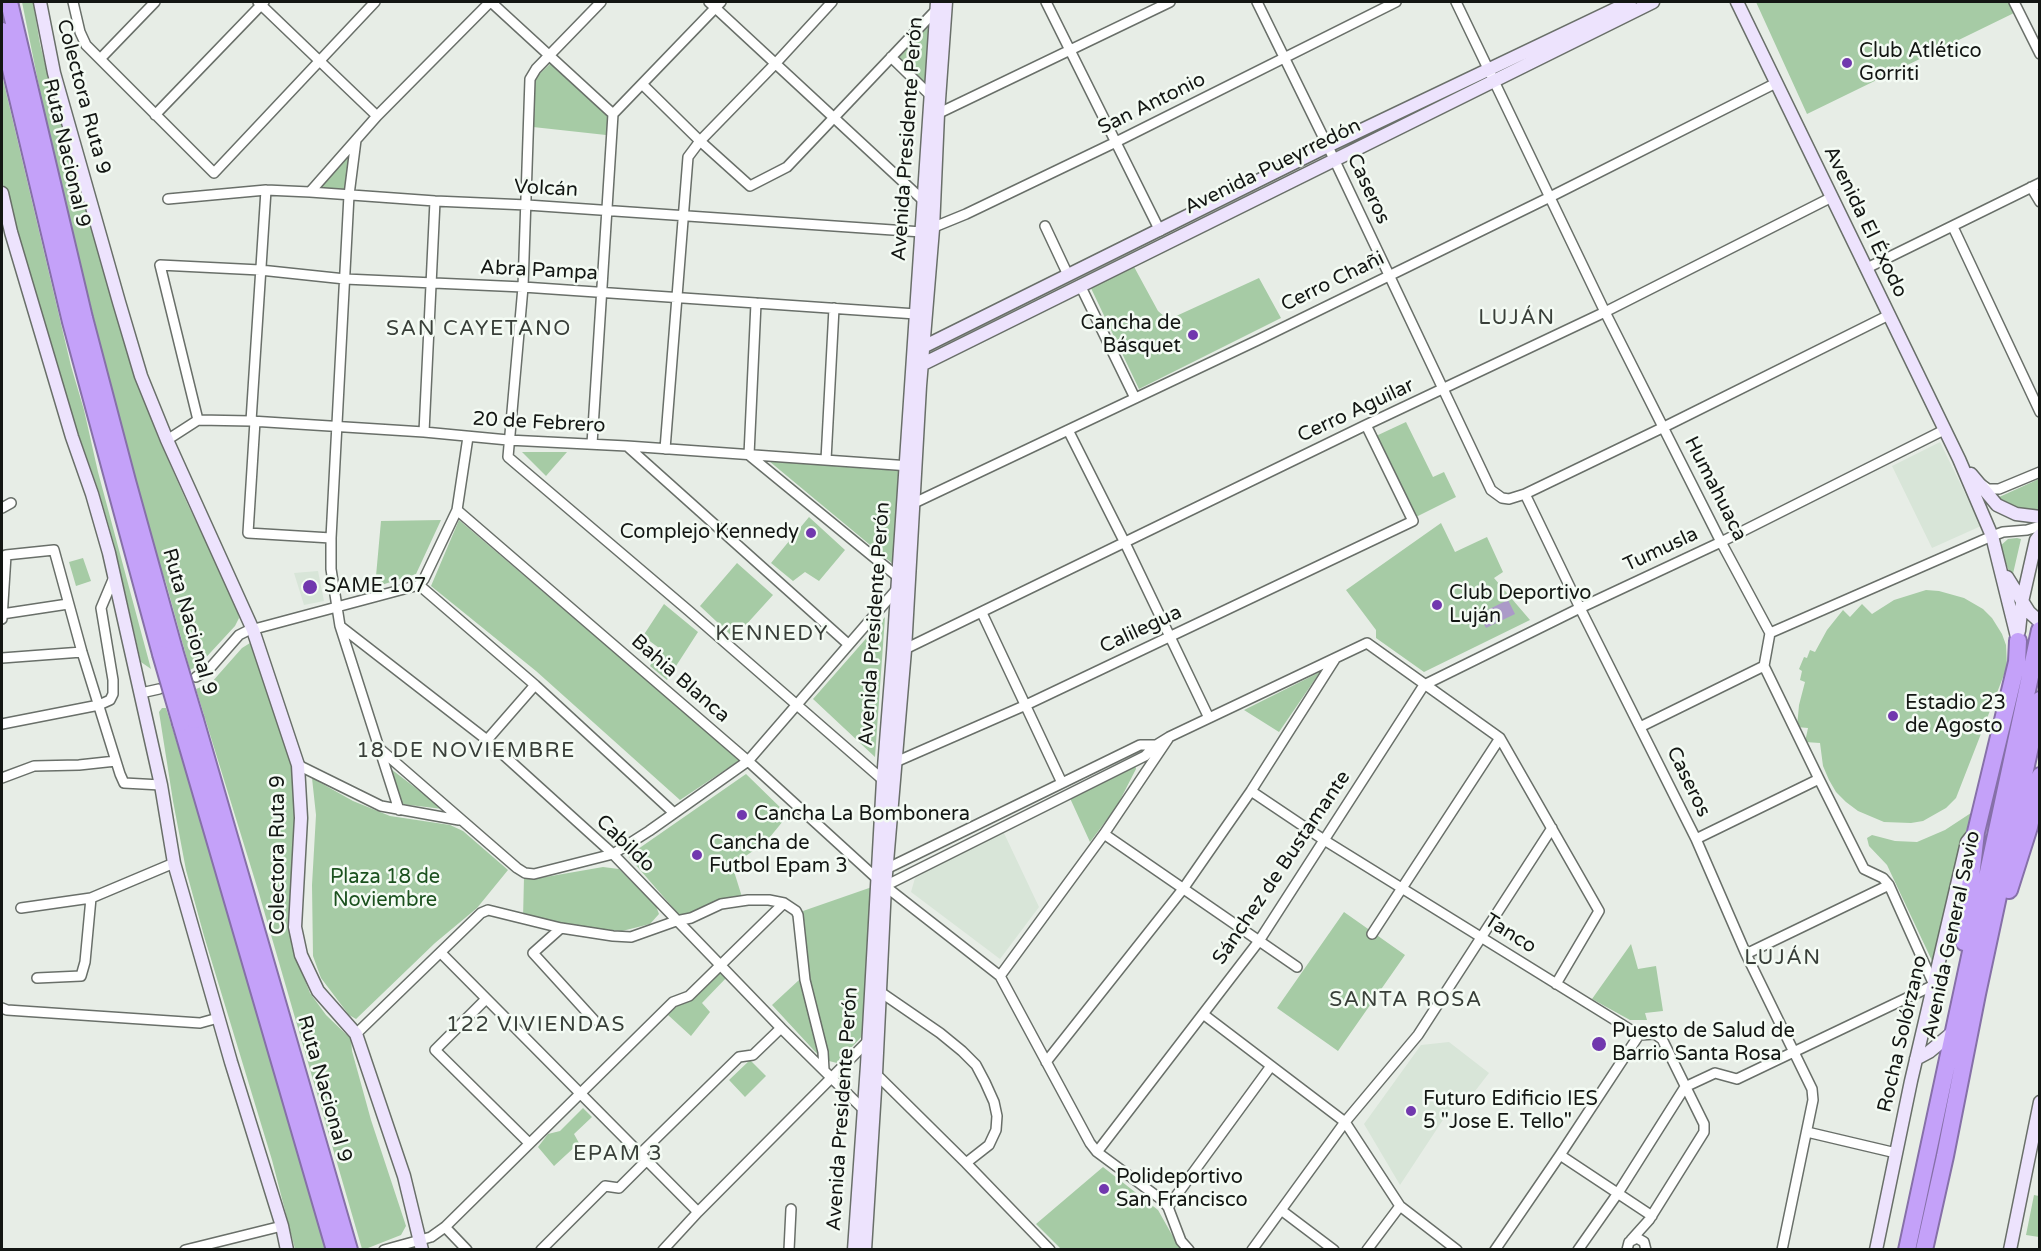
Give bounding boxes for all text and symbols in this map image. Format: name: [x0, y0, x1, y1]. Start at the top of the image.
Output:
street label: Avenida Presidente Perón: [887, 16, 929, 262]
street label: Colectora Ruta 9: [51, 17, 115, 177]
place label: Club Atlético Gorriti: [1859, 40, 1982, 87]
marker: Club Atlético Gorriti: [1840, 56, 1854, 70]
street label: San Antonio: [1094, 68, 1210, 140]
street label: Ruta Nacional 9: [37, 76, 95, 230]
street label: Avenida Pueyrredón: [1181, 114, 1365, 220]
street label: Avenida El Éxodo: [1818, 142, 1912, 302]
street label: Caseros: [1341, 150, 1395, 228]
street label: Volcán: [513, 175, 579, 203]
street label: Cerro Chañi: [1278, 247, 1388, 317]
street label: Abra Pampa: [480, 256, 598, 286]
district label: LUJÁN: [1478, 305, 1556, 331]
place label: Cancha de Básquet: [1080, 312, 1181, 359]
district label: SAN CAYETANO: [386, 316, 572, 342]
marker: Cancha de Básquet: [1186, 328, 1200, 342]
street label: Cerro Aguilar: [1294, 374, 1418, 448]
street label: 20 de Febrero: [472, 408, 606, 438]
street label: Humahuaca: [1678, 433, 1752, 545]
street label: Avenida Presidente Perón: [854, 501, 896, 747]
place label: Complejo Kennedy: [620, 521, 799, 545]
street label: Tumusla: [1620, 522, 1702, 578]
marker: Complejo Kennedy: [804, 526, 818, 540]
street label: Ruta Nacional 9: [157, 546, 221, 698]
place label: SAME 107: [324, 575, 426, 599]
marker: SAME 107: [301, 578, 319, 596]
place label: Club Deportivo Luján: [1449, 582, 1592, 629]
marker: Club Deportivo Luján: [1430, 598, 1444, 612]
street label: Calilegua: [1096, 601, 1186, 659]
district label: KENNEDY: [715, 621, 829, 647]
street label: Bahia Blanca: [626, 630, 734, 728]
place label: Estadio 23 de Agosto: [1905, 692, 2006, 739]
marker: Estadio 23 de Agosto: [1886, 709, 1900, 723]
district label: 18 DE NOVIEMBRE: [356, 738, 576, 764]
street label: Caseros: [1661, 743, 1715, 821]
street label: Sánchez de Bustamante: [1208, 766, 1356, 970]
street label: Colectora Ruta 9: [267, 775, 291, 935]
place label: Cancha La Bombonera: [754, 803, 970, 827]
marker: Cancha La Bombonera: [735, 808, 749, 822]
street label: Cabildo: [591, 810, 659, 878]
street label: Avenida General Savio: [1918, 829, 1986, 1041]
place label: Cancha de Futbol Epam 3: [709, 832, 848, 879]
marker: Cancha de Futbol Epam 3: [690, 848, 704, 862]
park label: Plaza 18 de Noviembre: [330, 866, 440, 913]
street label: Tanco: [1480, 909, 1540, 959]
district label: LUJÁN: [1744, 945, 1822, 971]
street label: Rocha Solórzano: [1873, 953, 1933, 1115]
street label: Avenida Presidente Perón: [822, 986, 864, 1232]
district label: SANTA ROSA: [1329, 987, 1483, 1013]
district label: 122 VIVIENDAS: [446, 1012, 626, 1038]
street label: Ruta Nacional 9: [292, 1013, 356, 1165]
place label: Puesto de Salud de Barrio Santa Rosa: [1612, 1020, 1795, 1067]
marker: Puesto de Salud de Barrio Santa Rosa: [1590, 1035, 1608, 1053]
place label: Futuro Edificio IES 5 "Jose E. Tello": [1423, 1088, 1598, 1135]
marker: Futuro Edificio IES 5 "Jose E. Tello": [1404, 1104, 1418, 1118]
district label: EPAM 3: [573, 1141, 663, 1167]
place label: Polideportivo San Francisco: [1116, 1166, 1248, 1213]
marker: Polideportivo San Francisco: [1097, 1182, 1111, 1196]

